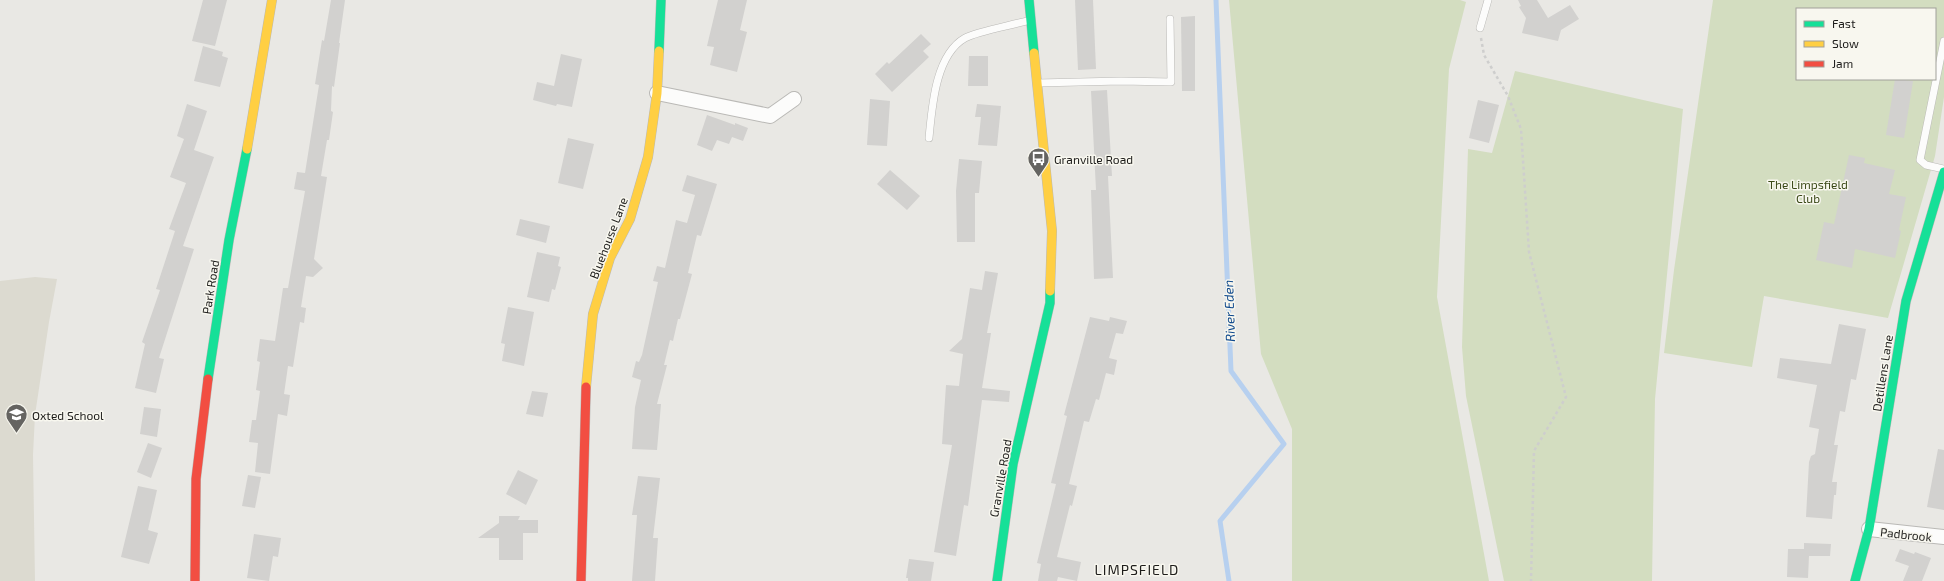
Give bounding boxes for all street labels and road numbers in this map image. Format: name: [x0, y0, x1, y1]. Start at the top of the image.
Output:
street label: Bluehouse Lane: [586, 195, 630, 281]
street label: Park Road: [199, 259, 221, 315]
street label: Detillens Lane: [1869, 334, 1895, 412]
street label: Granville Road: [986, 438, 1014, 518]
street label: Padbrook: [1880, 524, 1932, 544]

